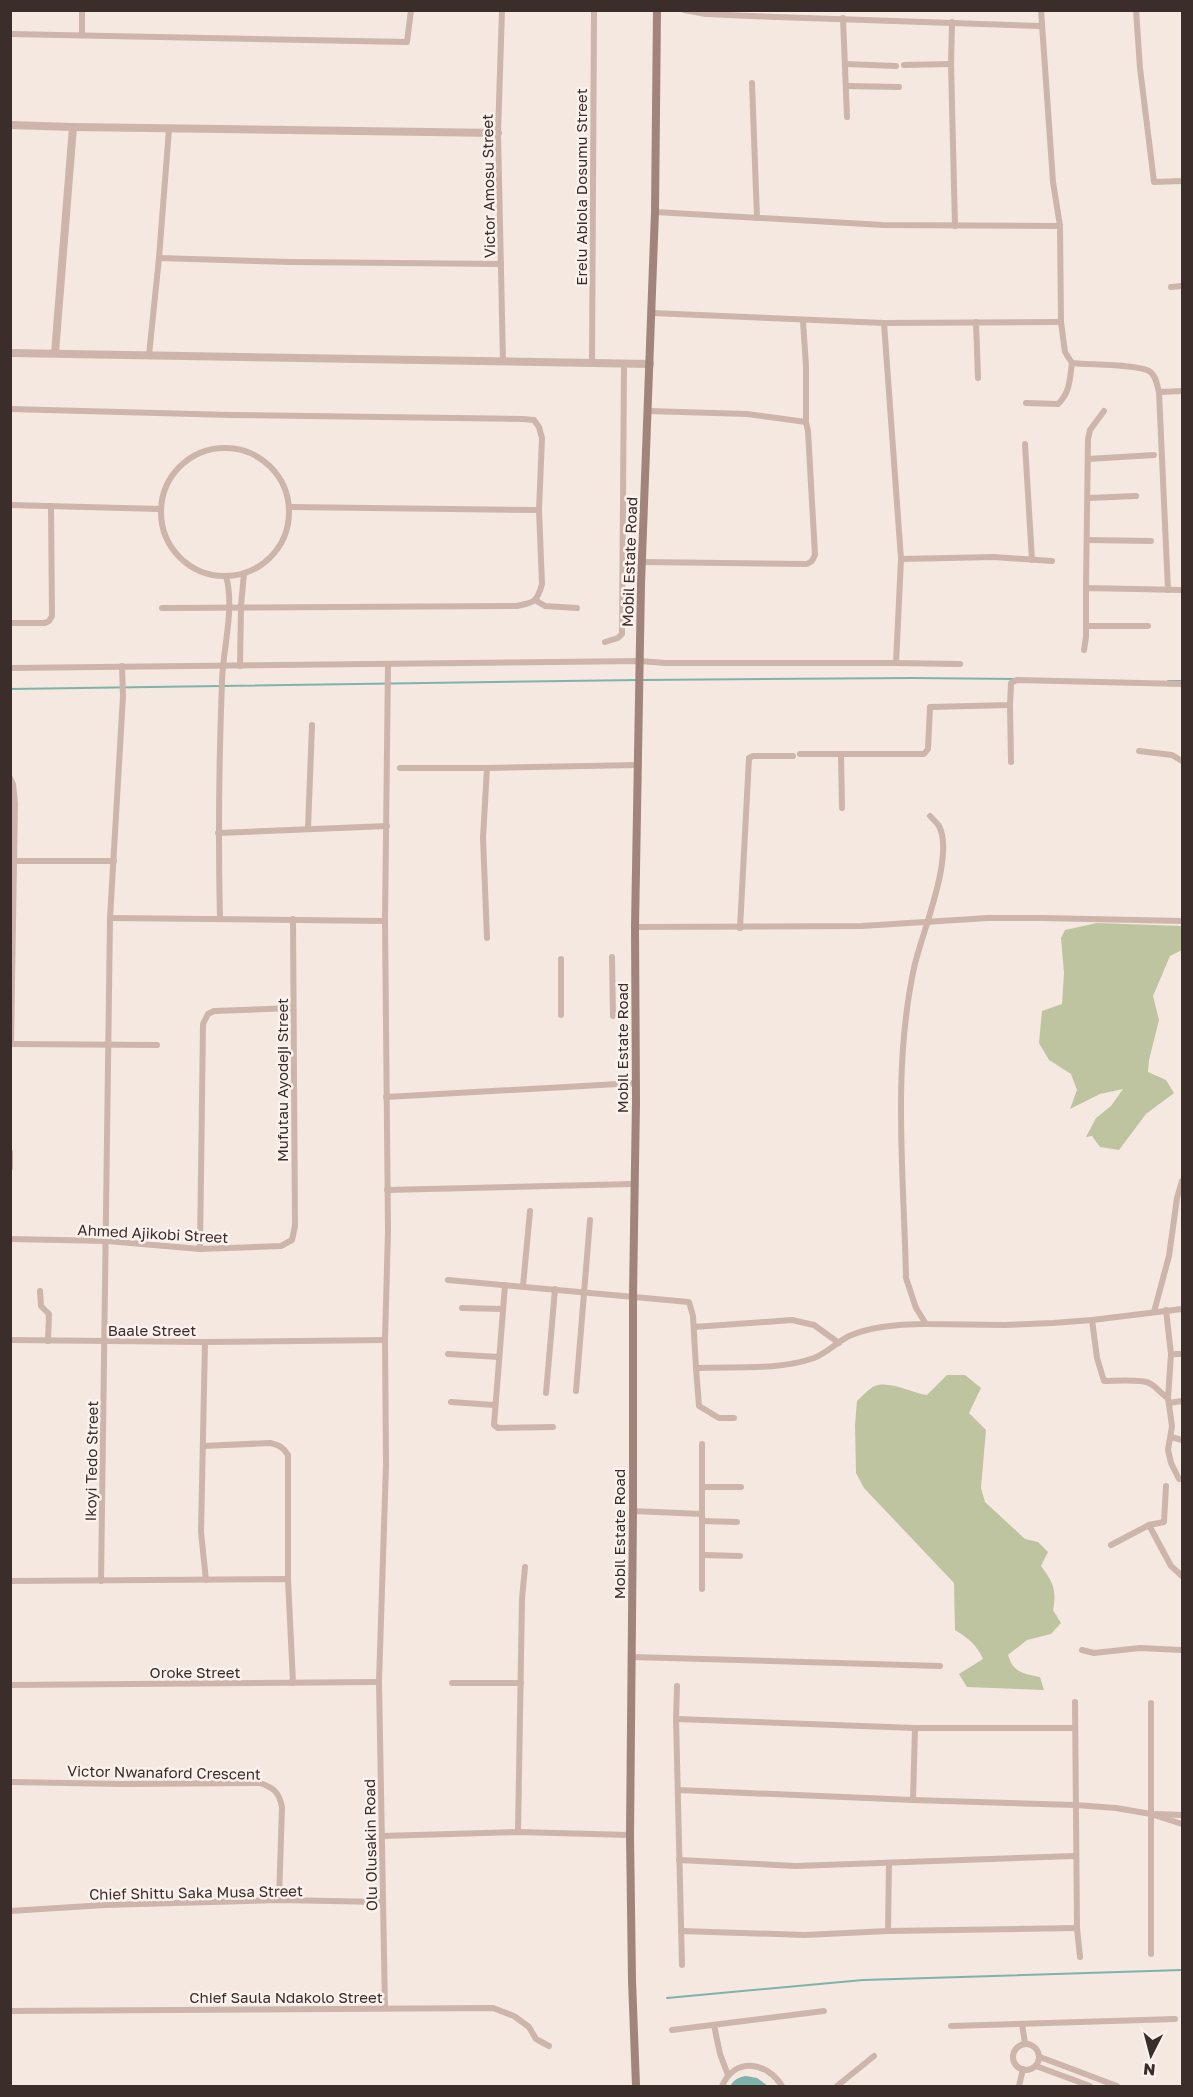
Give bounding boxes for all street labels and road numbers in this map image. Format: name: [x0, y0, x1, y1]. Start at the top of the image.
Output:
street label: Erelu Abiola Dosumu Street: [572, 88, 590, 286]
street label: Victor Amosu Street: [478, 114, 498, 258]
street label: Mobil Estate Road: [618, 497, 640, 627]
street label: Mobil Estate Road: [613, 983, 631, 1113]
street label: Mufutau Ayodeji Street: [273, 998, 291, 1162]
street label: Ahmed Ajikobi Street: [77, 1220, 229, 1246]
street label: Baale Street: [108, 1321, 196, 1339]
street label: Ikoyi Tedo Street: [81, 1400, 101, 1522]
street label: Mobil Estate Road: [610, 1469, 628, 1599]
street label: Oroke Street: [150, 1663, 240, 1681]
street label: Victor Nwanaford Crescent: [67, 1761, 261, 1783]
street label: Olu Olusakin Road: [360, 1779, 380, 1911]
street label: Chief Shittu Saka Musa Street: [89, 1881, 303, 1903]
street label: Chief Saula Ndakolo Street: [189, 1988, 383, 2006]

